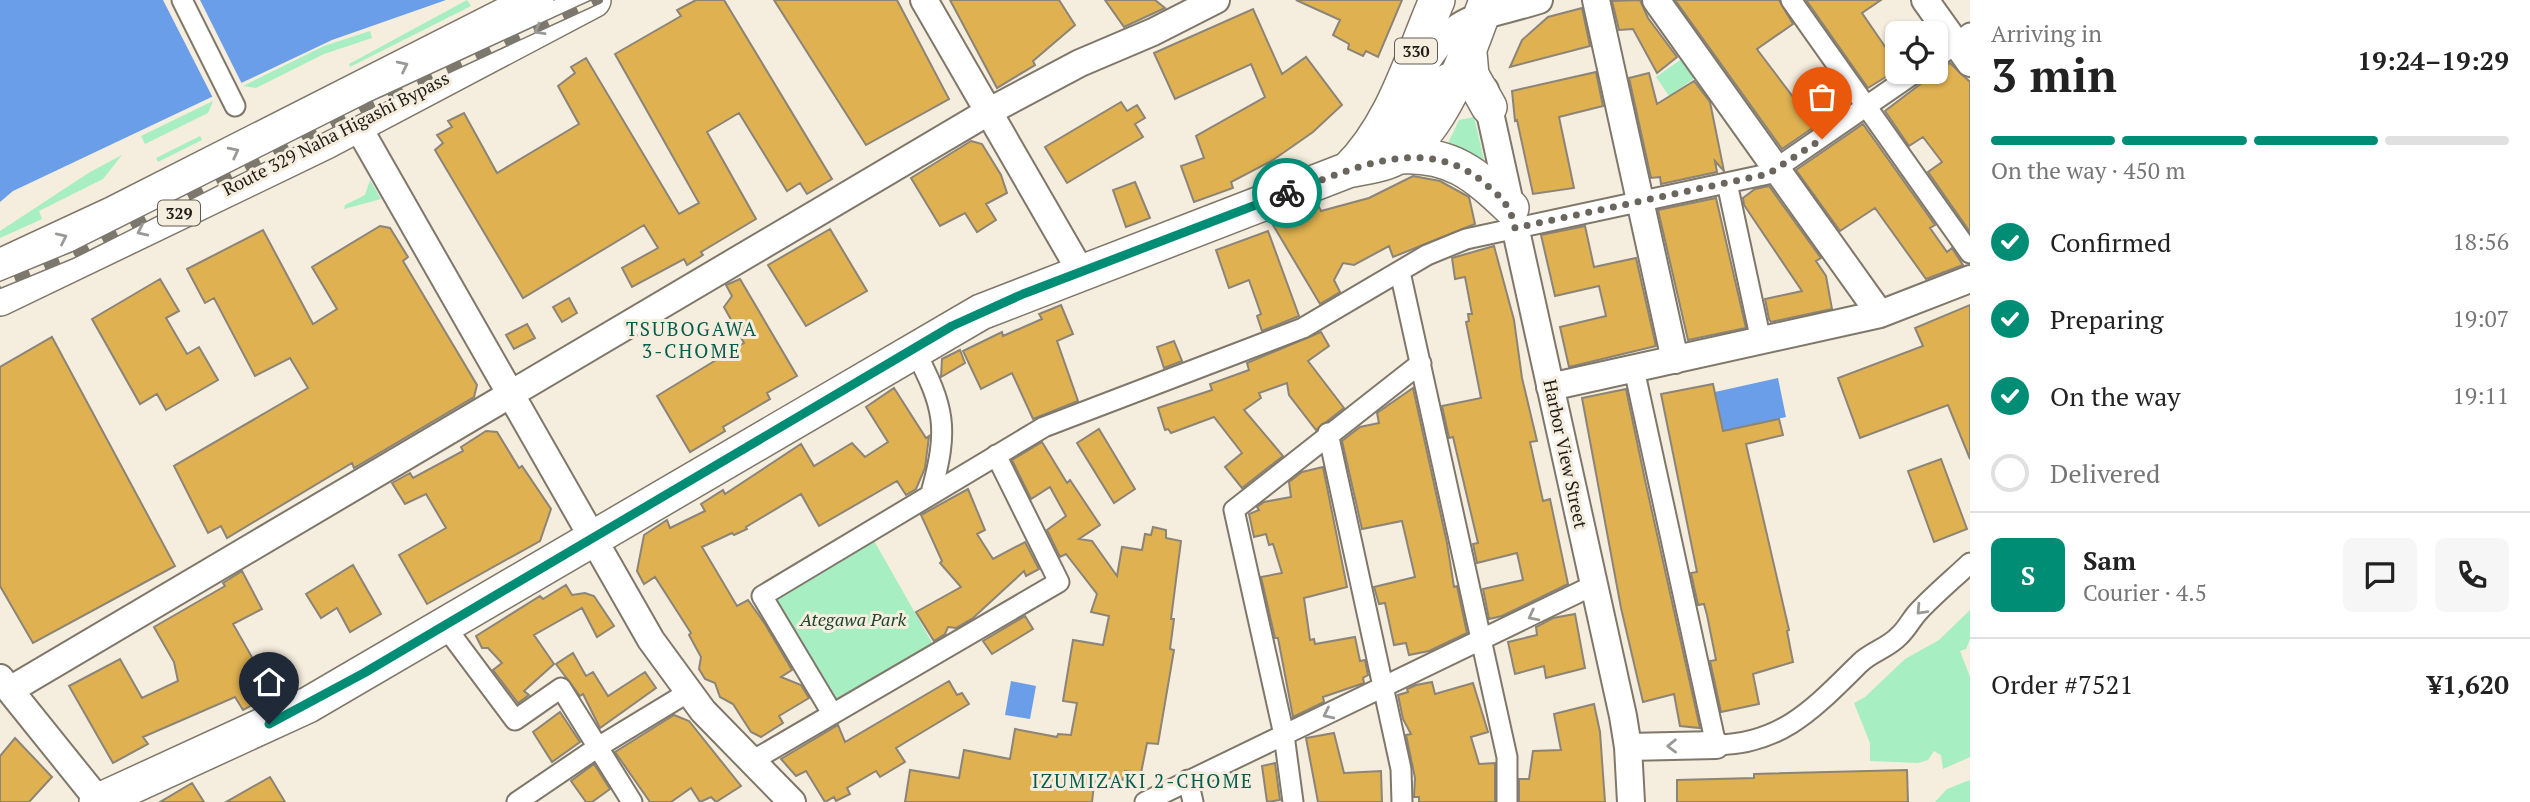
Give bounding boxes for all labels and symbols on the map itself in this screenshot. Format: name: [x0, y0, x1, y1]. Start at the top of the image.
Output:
one-way arrow: [534, 22, 546, 35]
road number: 330: [1395, 38, 1437, 64]
one-way arrow: [395, 61, 408, 75]
street label: Route 329 Naha Higashi Bypass: [218, 65, 453, 201]
pin: [1792, 67, 1852, 139]
one-way arrow: [227, 146, 239, 160]
courier: [1252, 158, 1322, 228]
road number: 329: [158, 200, 200, 226]
one-way arrow: [137, 223, 150, 237]
one-way arrow: [55, 232, 67, 246]
district label: TSUBOGAWA 3-CHOME: [626, 316, 758, 363]
street label: Harbor View Street: [1538, 377, 1594, 531]
one-way arrow: [1916, 602, 1929, 615]
park label: Ategawa Park: [799, 607, 906, 631]
one-way arrow: [1528, 607, 1540, 621]
pin: [239, 652, 299, 724]
one-way arrow: [1323, 706, 1335, 720]
one-way arrow: [1667, 738, 1677, 754]
district label: IZUMIZAKI 2-CHOME: [1032, 768, 1254, 793]

